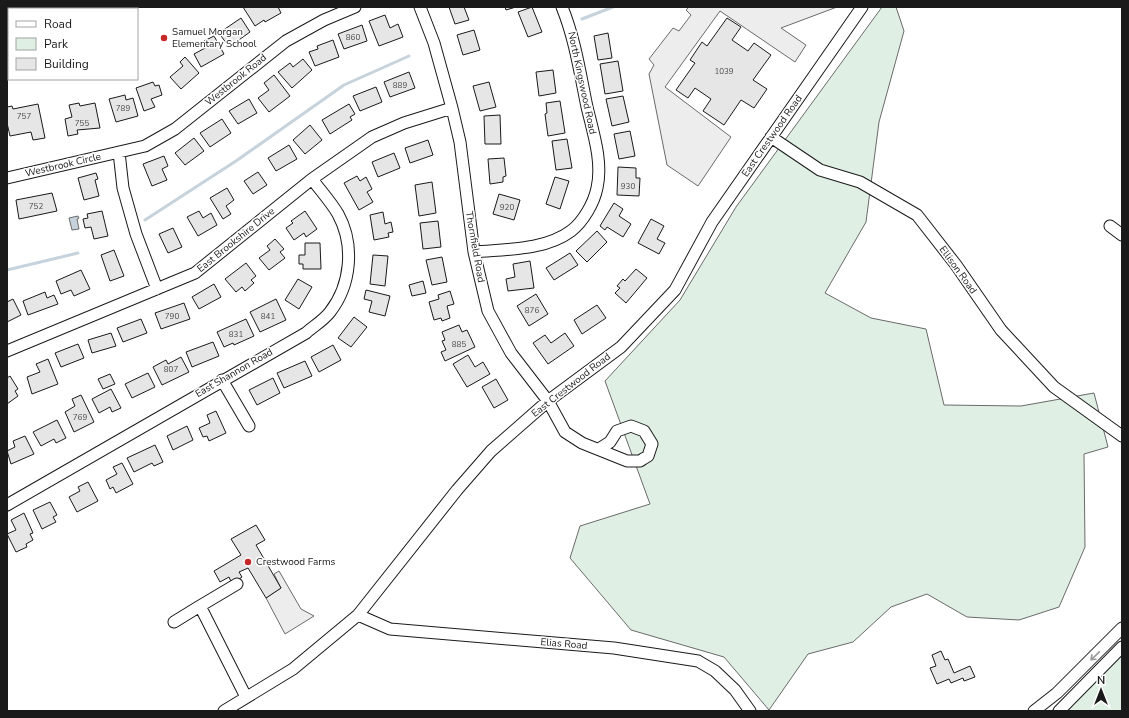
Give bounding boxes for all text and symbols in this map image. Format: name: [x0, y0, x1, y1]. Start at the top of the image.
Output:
legend: [8, 8, 138, 80]
text: Road: [44, 16, 72, 32]
place label: Samuel Morgan Elementary School: [172, 25, 257, 51]
street label: North Kingswood Road: [564, 30, 600, 136]
house number: 860: [346, 32, 360, 43]
marker: Samuel Morgan Elementary School: [159, 33, 169, 43]
text: Park: [44, 36, 69, 52]
street label: Westbrook Road: [202, 51, 270, 109]
text: Building: [44, 56, 89, 72]
house number: 1039: [714, 66, 734, 77]
house number: 889: [393, 80, 407, 91]
street label: East Crestwood Road: [738, 92, 806, 180]
house number: 789: [116, 103, 130, 114]
house number: 757: [17, 111, 31, 122]
house number: 755: [75, 118, 89, 129]
street label: Westbrook Circle: [24, 149, 102, 181]
house number: 930: [621, 181, 635, 192]
house number: 752: [29, 201, 43, 212]
house number: 920: [500, 202, 514, 213]
street label: East Brookshire Drive: [194, 204, 278, 276]
street label: Thornfield Road: [462, 210, 488, 284]
street label: Ellison Road: [936, 243, 980, 297]
house number: 876: [525, 305, 539, 316]
house number: 790: [165, 311, 179, 322]
house number: 841: [261, 311, 275, 322]
house number: 831: [229, 329, 243, 340]
house number: 885: [452, 339, 466, 350]
street label: East Shannon Road: [193, 345, 276, 401]
street label: East Crestwood Road: [529, 350, 614, 420]
house number: 807: [164, 364, 178, 375]
house number: 769: [73, 412, 87, 423]
place label: Crestwood Farms: [256, 555, 335, 569]
marker: Crestwood Farms: [243, 557, 253, 567]
street label: Elias Road: [540, 635, 588, 653]
one-way arrow: [1090, 651, 1100, 661]
north arrow: [1081, 670, 1121, 710]
text: N: [1097, 673, 1105, 688]

